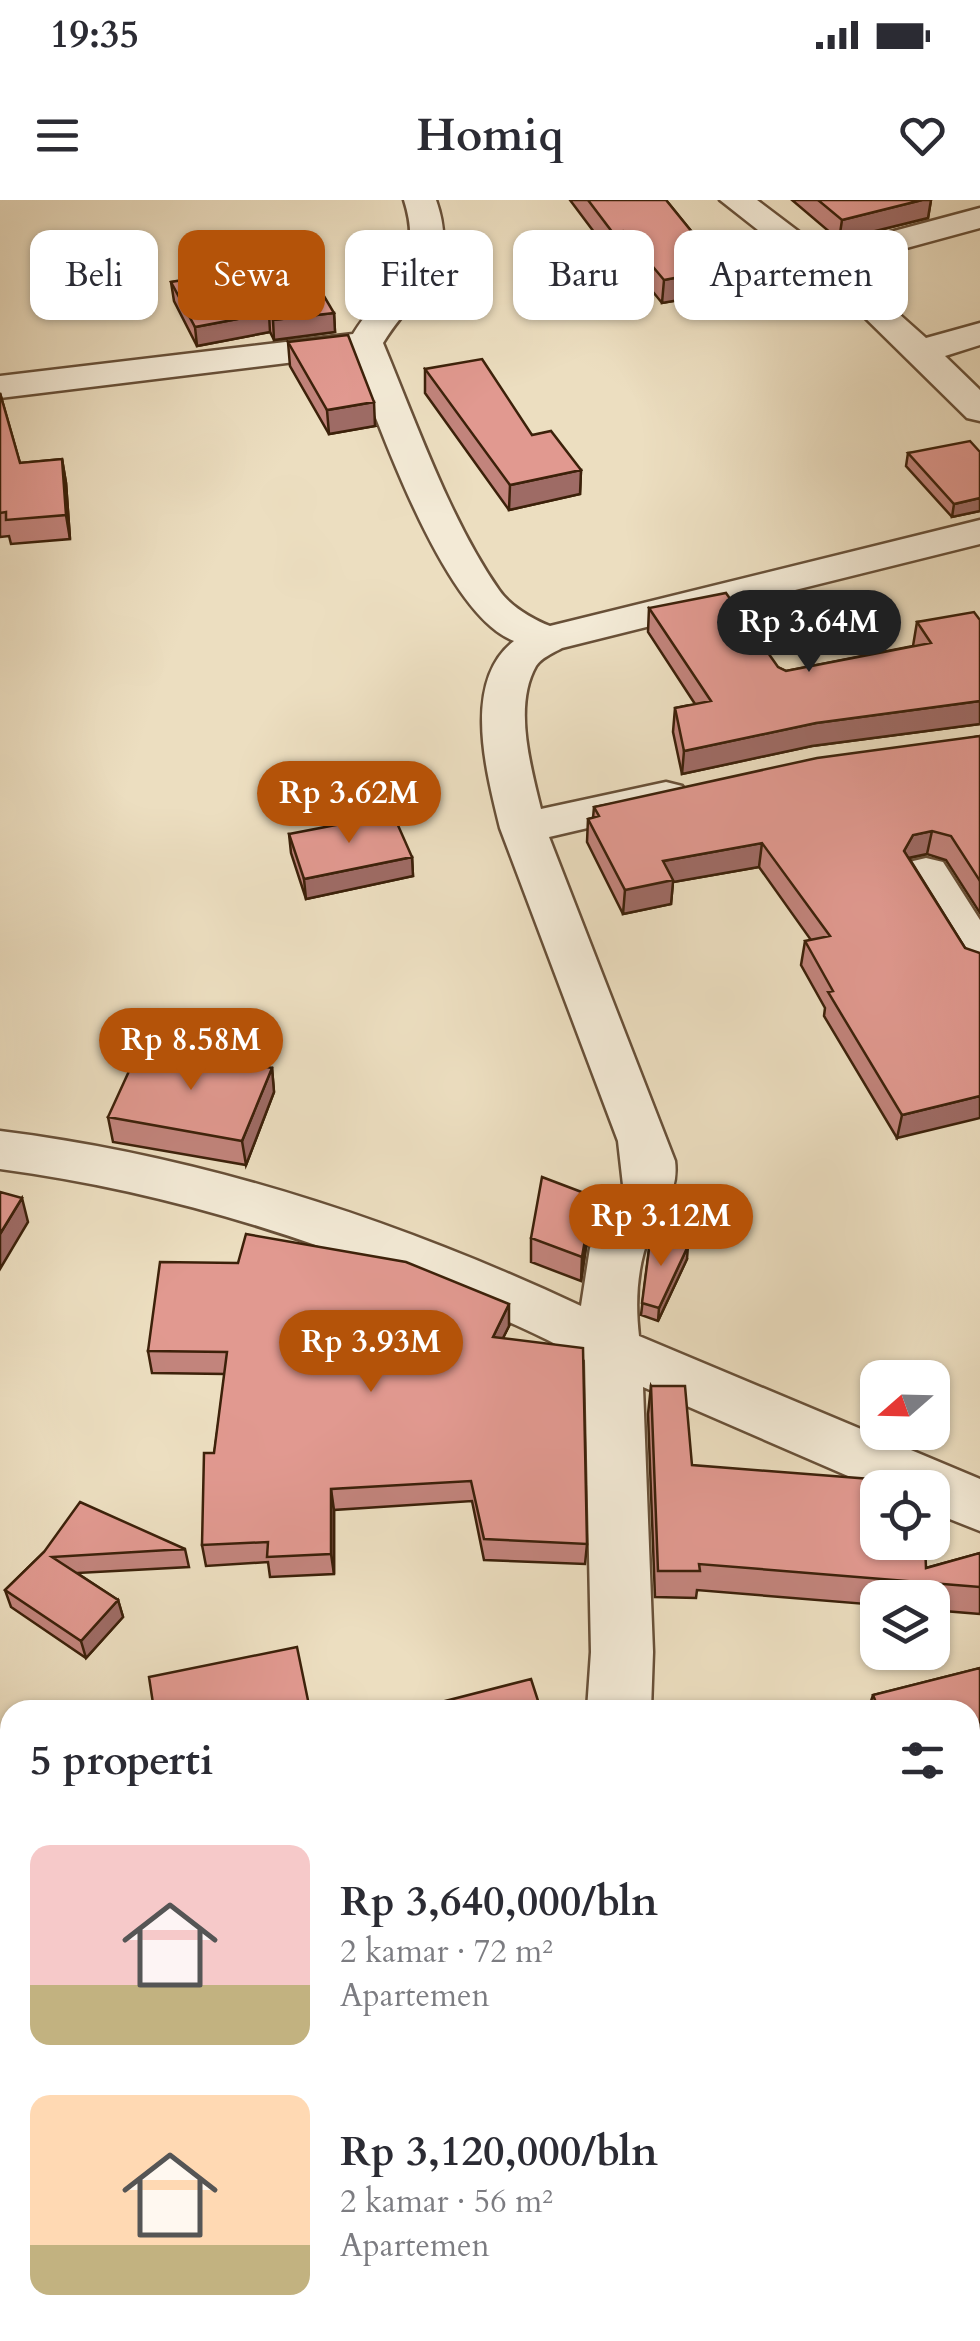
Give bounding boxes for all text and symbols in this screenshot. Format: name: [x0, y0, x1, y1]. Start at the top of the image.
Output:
text: 19:35: [50, 9, 139, 61]
text: Homiq: [416, 105, 564, 166]
icon: menu: [30, 108, 85, 163]
icon: heart: [895, 108, 950, 163]
chip: Beli: [30, 230, 158, 320]
chip: Sewa: [178, 230, 325, 320]
chip: Filter: [345, 230, 493, 320]
chip: Baru: [513, 230, 654, 320]
chip: Apartemen: [674, 230, 908, 320]
pin: Rp 3.64M: [706, 590, 912, 675]
text: Rp 3.64M: [739, 600, 879, 644]
pin: Rp 3.62M: [246, 761, 452, 846]
text: Rp 3.62M: [279, 771, 419, 815]
pin: Rp 8.58M: [88, 1008, 294, 1093]
text: Rp 8.58M: [121, 1018, 261, 1062]
pin: Rp 3.12M: [558, 1184, 764, 1269]
text: Rp 3.12M: [591, 1194, 731, 1238]
pin: Rp 3.93M: [268, 1310, 474, 1395]
text: Rp 3.93M: [301, 1320, 441, 1364]
north arrow: [860, 1360, 950, 1450]
map controls: [860, 1360, 950, 1670]
button: locate: [860, 1470, 950, 1560]
button: layers: [860, 1580, 950, 1670]
text: 5 properti: [30, 1732, 213, 1789]
icon: filters: [895, 1733, 950, 1788]
text: Rp 3,640,000/bln: [340, 1873, 658, 1930]
icon: home: [110, 1885, 230, 2005]
text: 2 kamar · 72 m²: [340, 1930, 553, 1974]
text: Apartemen: [340, 1974, 490, 2018]
text: Rp 3,120,000/bln: [340, 2123, 658, 2180]
icon: home: [110, 2135, 230, 2255]
text: 2 kamar · 56 m²: [340, 2180, 553, 2224]
text: Apartemen: [340, 2224, 490, 2268]

